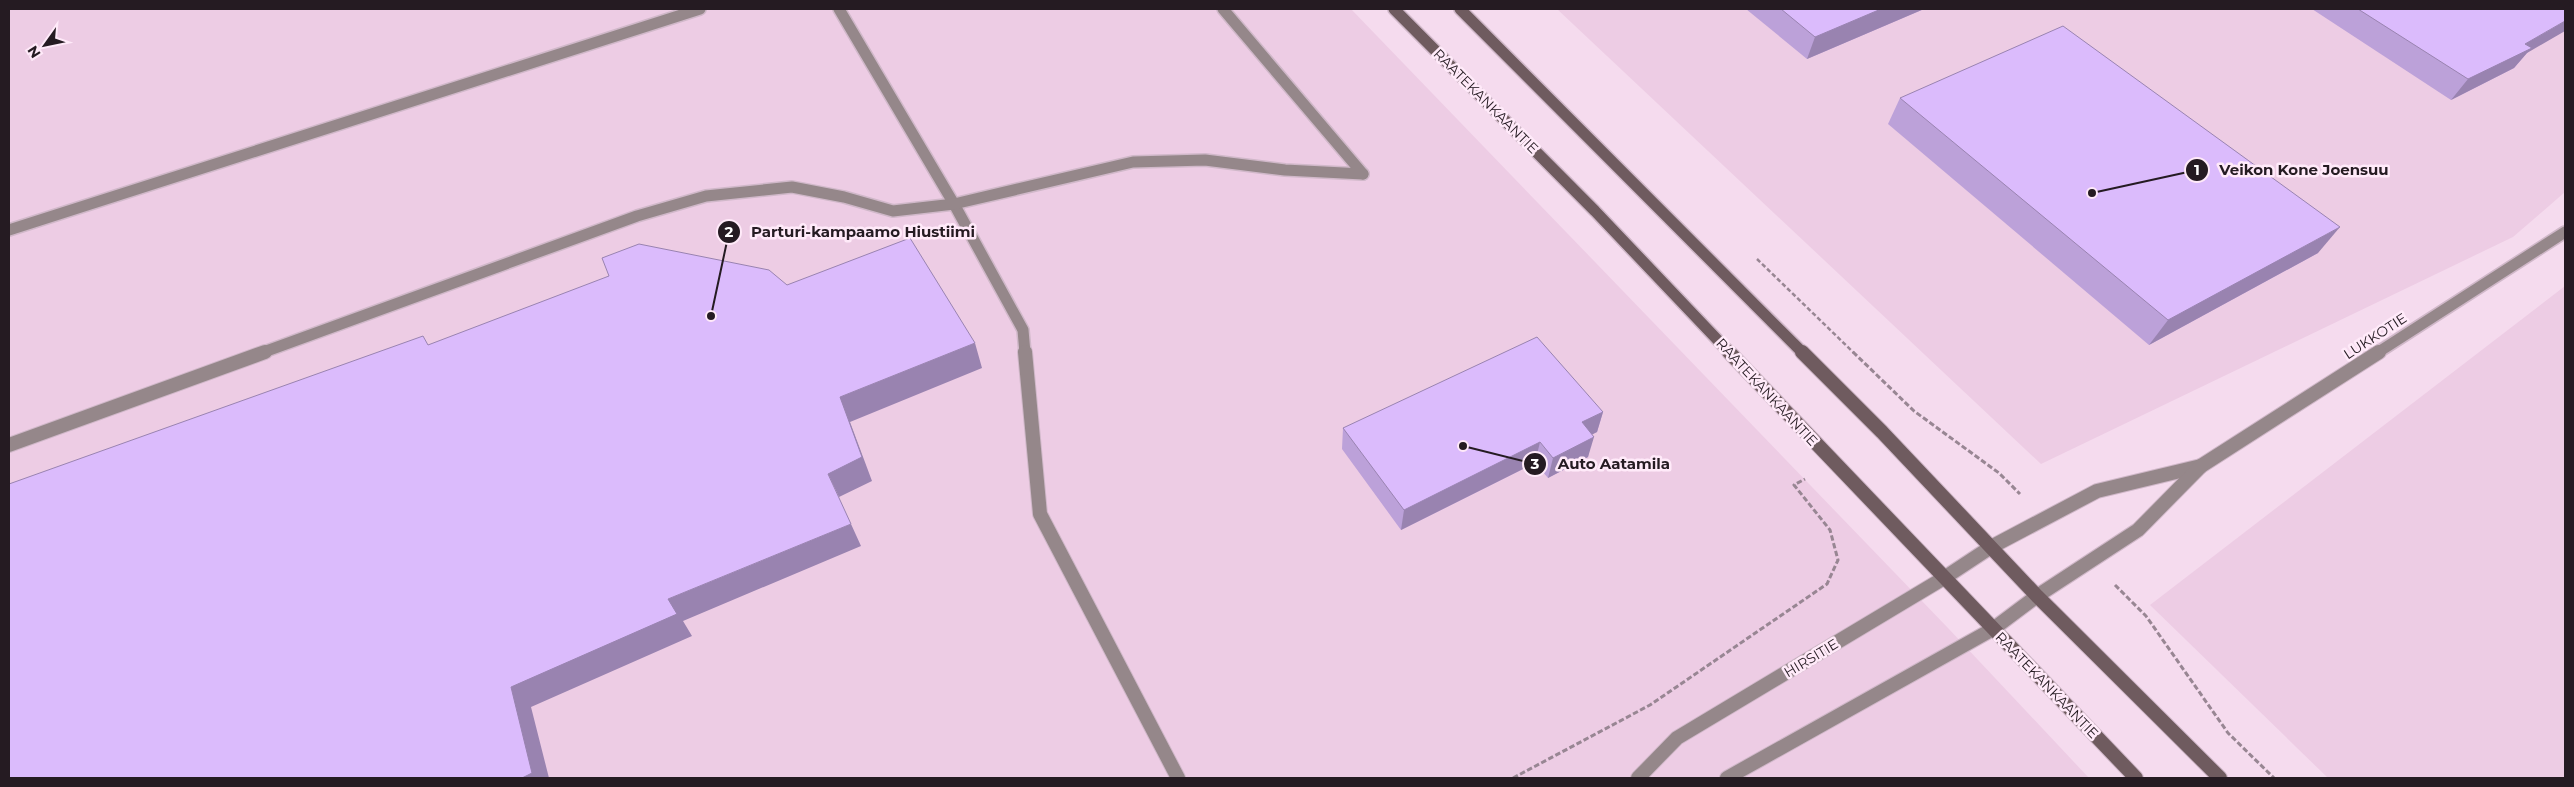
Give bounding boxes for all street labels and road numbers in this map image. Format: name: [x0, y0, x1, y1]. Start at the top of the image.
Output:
street label: RAATEKANKAANTIE: [1430, 45, 1542, 157]
street label: LUKKOTIE: [2340, 309, 2410, 363]
street label: RAATEKANKAANTIE: [1712, 334, 1822, 450]
street label: RAATEKANKAANTIE: [1992, 628, 2102, 742]
street label: HIRSITIE: [1781, 635, 1841, 681]

